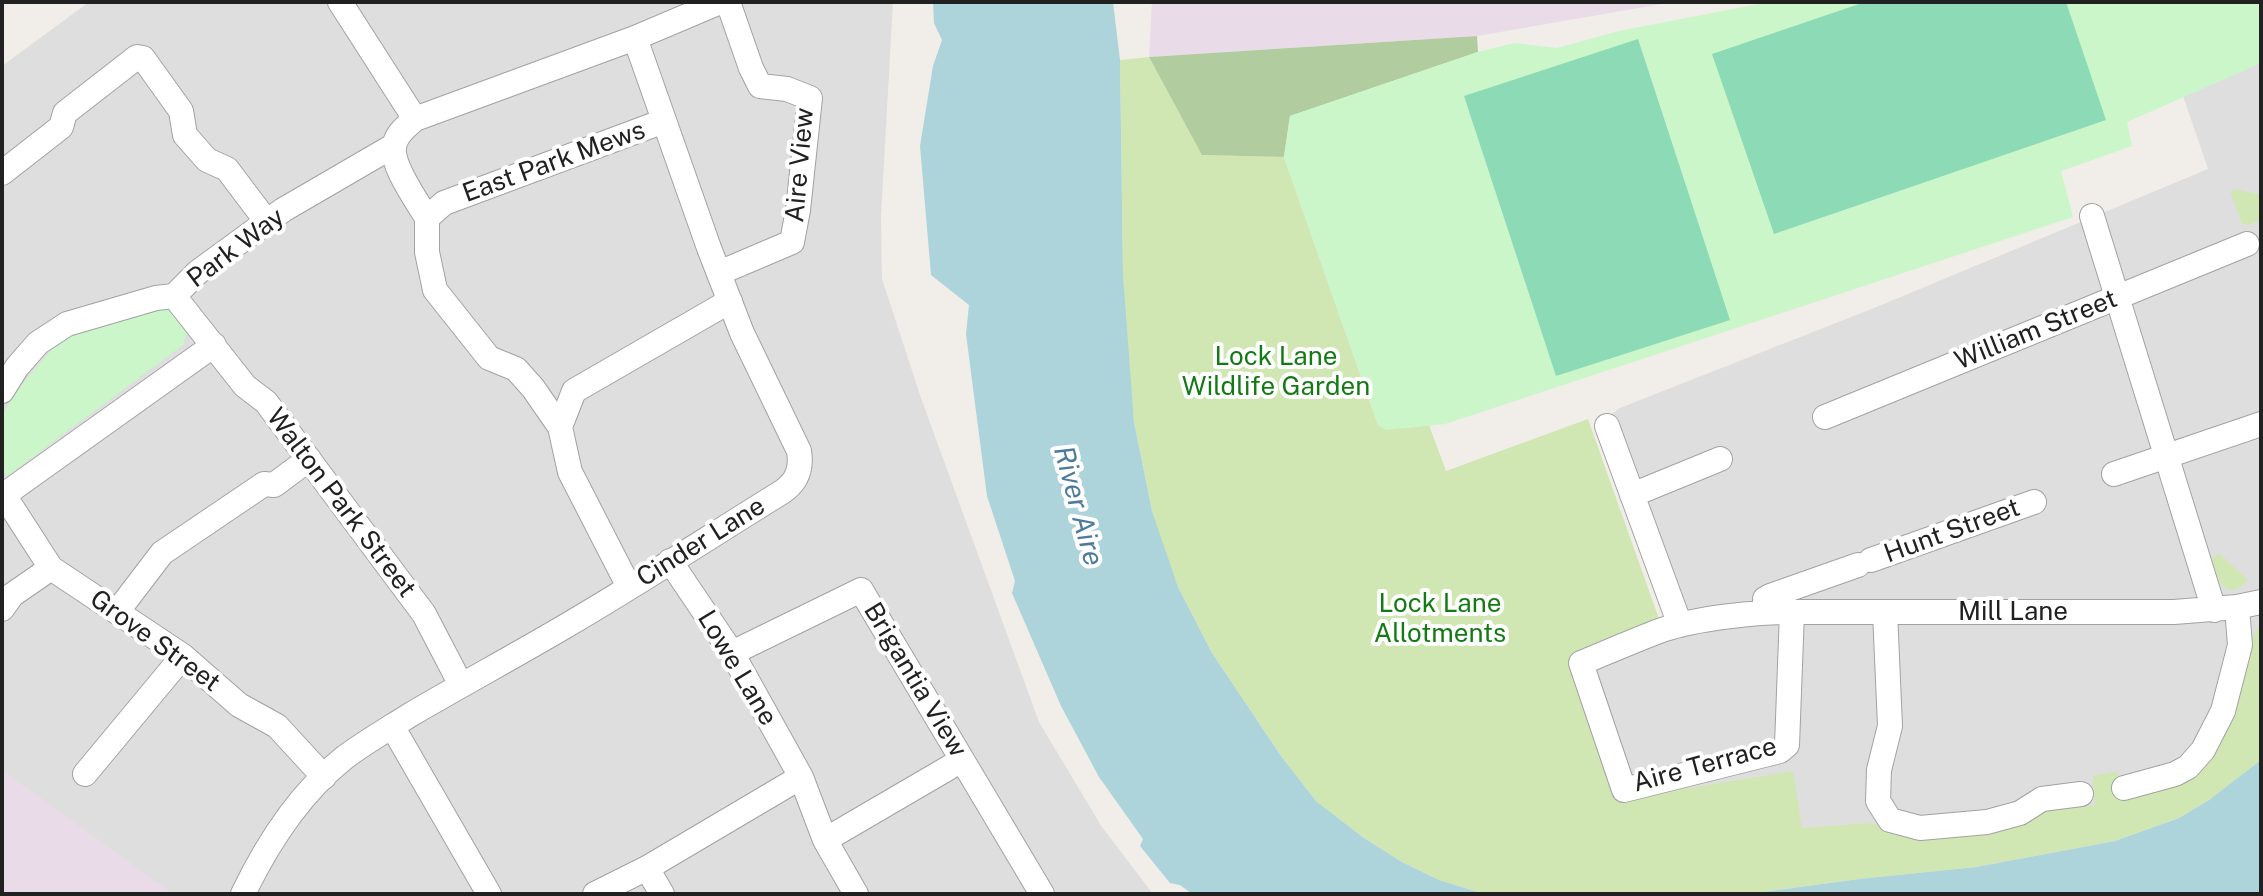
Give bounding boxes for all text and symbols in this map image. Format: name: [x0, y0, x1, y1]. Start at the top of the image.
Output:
street label: Aire View: [779, 106, 821, 224]
street label: East Park Mews: [459, 115, 649, 209]
street label: Park Way: [181, 201, 291, 295]
street label: William Street: [1950, 283, 2122, 377]
park label: Lock Lane Wildlife Garden: [1182, 341, 1370, 402]
street label: Walton Park Street: [260, 402, 422, 604]
water label: River Aire: [1046, 443, 1110, 569]
street label: Cinder Lane: [631, 490, 771, 594]
street label: Hunt Street: [1880, 492, 2024, 570]
street label: Grove Street: [84, 583, 226, 699]
park label: Lock Lane Allotments: [1374, 588, 1506, 650]
street label: Mill Lane: [1958, 596, 2068, 628]
street label: Brigantia View: [857, 597, 973, 763]
street label: Lowe Lane: [690, 605, 784, 731]
street label: Aire Terrace: [1630, 731, 1780, 799]

